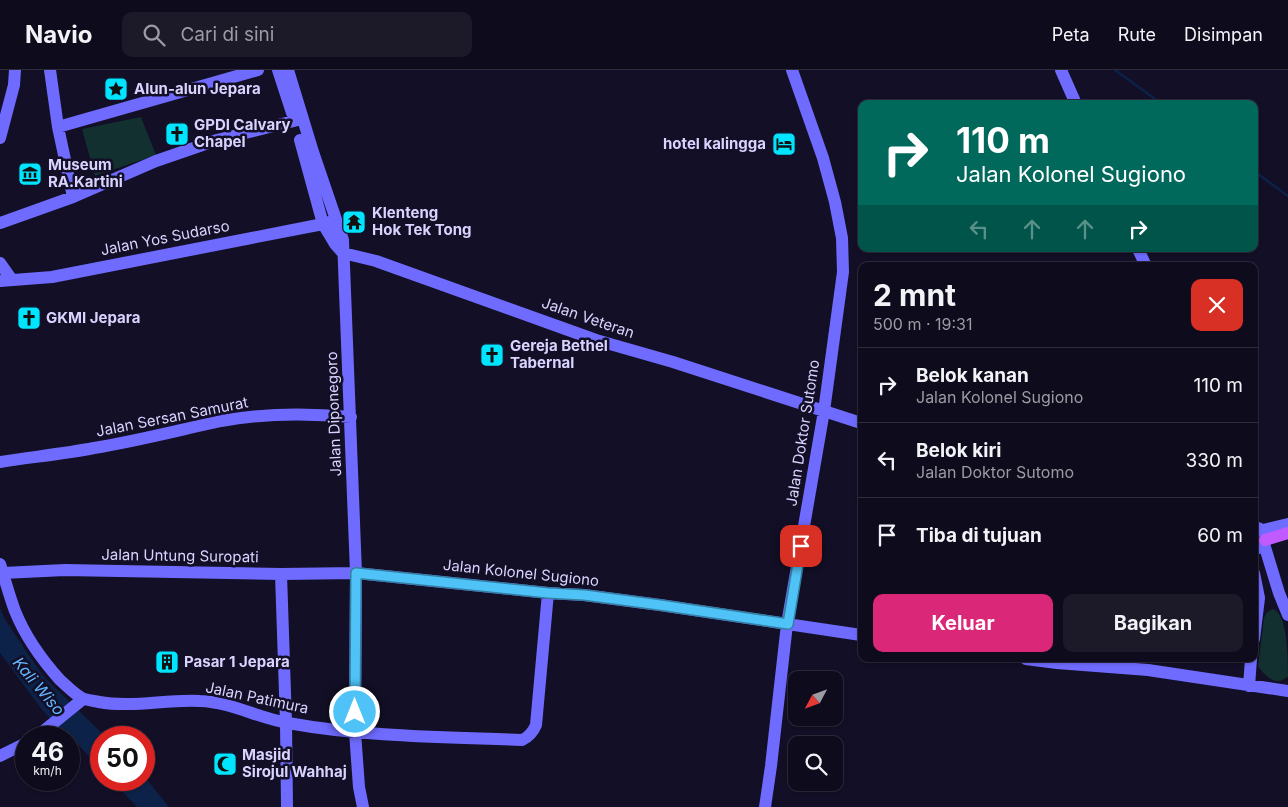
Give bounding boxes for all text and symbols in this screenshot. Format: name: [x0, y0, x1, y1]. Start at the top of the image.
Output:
search box: [122, 12, 472, 57]
text: Navio: [25, 20, 92, 49]
icon: search: [140, 21, 168, 49]
text: Cari di sini: [180, 23, 274, 46]
text: Peta: [1052, 24, 1090, 45]
text: Rute: [1118, 24, 1156, 45]
text: Disimpan: [1184, 24, 1263, 45]
place icon: Alun-alun Jepara: [103, 76, 129, 102]
place label: Alun-alun Jepara: [134, 79, 261, 98]
place label: GPDI Calvary Chapel: [194, 115, 291, 151]
text: 110 m: [956, 119, 1050, 161]
icon: right: [873, 120, 938, 185]
church icon: GPDI Calvary Chapel: [164, 121, 190, 147]
hotel icon: hotel kalingga: [771, 131, 797, 157]
place label: hotel kalingga: [663, 134, 766, 153]
place label: Museum RA.Kartini: [48, 155, 123, 191]
museum icon: Museum RA.Kartini: [17, 161, 43, 187]
text: Jalan Kolonel Sugiono: [956, 161, 1186, 187]
place label: Klenteng Hok Tek Tong: [372, 203, 472, 239]
temple icon: Klenteng Hok Tek Tong: [341, 209, 367, 235]
icon: left: [965, 215, 993, 243]
icon: ahead: [1018, 215, 1046, 243]
icon: ahead: [1071, 215, 1099, 243]
icon: right: [1124, 215, 1152, 243]
street label: Jalan Yos Sudarso: [99, 216, 231, 259]
text: 2 mnt: [873, 277, 956, 313]
button: close: [1191, 279, 1243, 331]
street label: Jalan Veteran: [539, 293, 637, 342]
church icon: GKMI Jepara: [16, 305, 42, 331]
place label: GKMI Jepara: [46, 308, 140, 327]
text: 500 m · 19:31: [873, 314, 972, 334]
place label: Gereja Bethel Tabernal: [510, 336, 608, 372]
church icon: Gereja Bethel Tabernal: [479, 342, 505, 368]
street label: Jalan Diponegoro: [322, 351, 345, 477]
street label: Jalan Doktor Sutomo: [782, 358, 823, 508]
text: Belok kanan: [916, 364, 1029, 387]
icon: right: [873, 371, 901, 399]
text: 110 m: [1194, 374, 1243, 397]
text: Jalan Kolonel Sugiono: [916, 387, 1083, 407]
street label: Jalan Sersan Samurat: [94, 392, 250, 441]
text: Belok kiri: [916, 439, 1001, 462]
icon: left: [873, 446, 901, 474]
text: 330 m: [1186, 449, 1243, 472]
text: Jalan Doktor Sutomo: [916, 462, 1074, 482]
icon: arrive: [873, 521, 901, 549]
text: Tiba di tujuan: [916, 524, 1042, 547]
text: 60 m: [1197, 524, 1243, 547]
pin: [780, 525, 822, 567]
icon: arrive: [787, 532, 815, 560]
street label: Jalan Untung Suropati: [101, 545, 259, 566]
street label: Jalan Kolonel Sugiono: [442, 555, 600, 590]
button: Keluar: [873, 594, 1053, 652]
button: Bagikan: [1063, 594, 1243, 652]
building icon: Pasar 1 Jepara: [154, 649, 180, 675]
place label: Pasar 1 Jepara: [184, 652, 290, 671]
water label: Kali Wiso: [9, 653, 69, 719]
north arrow: [788, 671, 842, 726]
map controls: [788, 671, 843, 791]
street label: Jalan Patimura: [204, 677, 310, 718]
position arrow: [328, 685, 380, 737]
speed limit sign: 50: [90, 726, 155, 791]
button: search: [788, 736, 843, 791]
text: 46: [31, 737, 64, 767]
place label: Masjid Sirojul Wahhaj: [242, 745, 347, 781]
mosque icon: Masjid Sirojul Wahhaj: [212, 751, 238, 777]
text: km/h: [33, 763, 62, 778]

